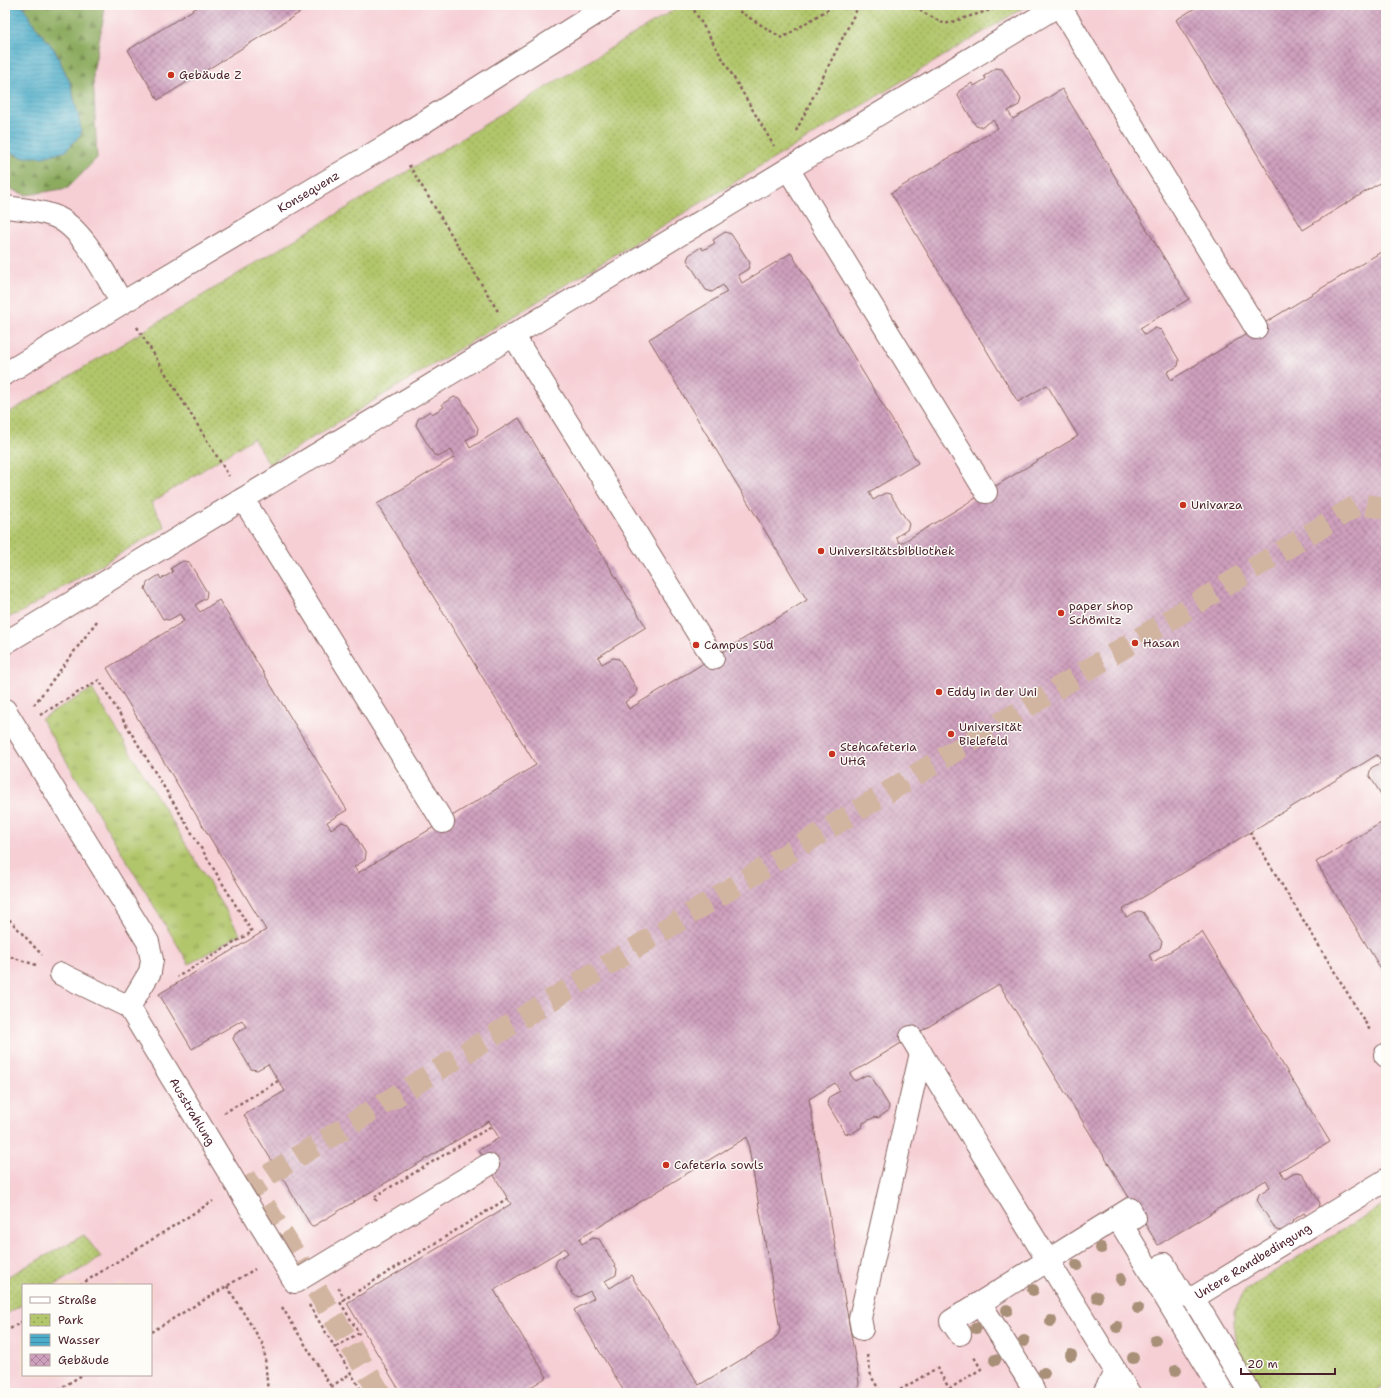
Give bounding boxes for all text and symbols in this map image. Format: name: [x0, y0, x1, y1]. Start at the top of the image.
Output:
place label: Gebäude Z: [179, 67, 242, 83]
marker: Gebäude Z: [166, 70, 176, 80]
street label: Konsequenz: [275, 167, 342, 216]
place label: Univarza: [1191, 497, 1243, 513]
marker: Univarza: [1178, 500, 1188, 510]
place label: Universitätsbibliothek: [829, 543, 955, 559]
marker: Universitätsbibliothek: [816, 546, 826, 556]
place label: paper shop Schömitz: [1069, 598, 1134, 628]
marker: paper shop Schömitz: [1056, 608, 1066, 618]
place label: Hasan: [1143, 635, 1180, 651]
place label: Campus Süd: [704, 637, 774, 653]
marker: Hasan: [1130, 638, 1140, 648]
marker: Campus Süd: [691, 640, 701, 650]
place label: Eddy in der Uni: [947, 684, 1037, 700]
marker: Eddy in der Uni: [934, 687, 944, 697]
place label: Universität Bielefeld: [959, 719, 1022, 749]
marker: Universität Bielefeld: [946, 729, 956, 739]
place label: Stehcafeteria UHG: [840, 739, 917, 769]
marker: Stehcafeteria UHG: [827, 749, 837, 759]
street label: Ausstrahlung: [166, 1075, 219, 1149]
place label: Cafeteria sowls: [674, 1157, 764, 1173]
marker: Cafeteria sowls: [661, 1160, 671, 1170]
street label: Untere Randbedingung: [1192, 1220, 1314, 1303]
legend: [22, 1284, 152, 1376]
text: Straße: [58, 1292, 97, 1308]
text: Park: [58, 1312, 84, 1328]
text: Wasser: [58, 1332, 100, 1348]
scale bar: [1241, 1350, 1335, 1376]
text: Gebäude: [58, 1352, 109, 1368]
text: 20 m: [1247, 1356, 1278, 1372]

